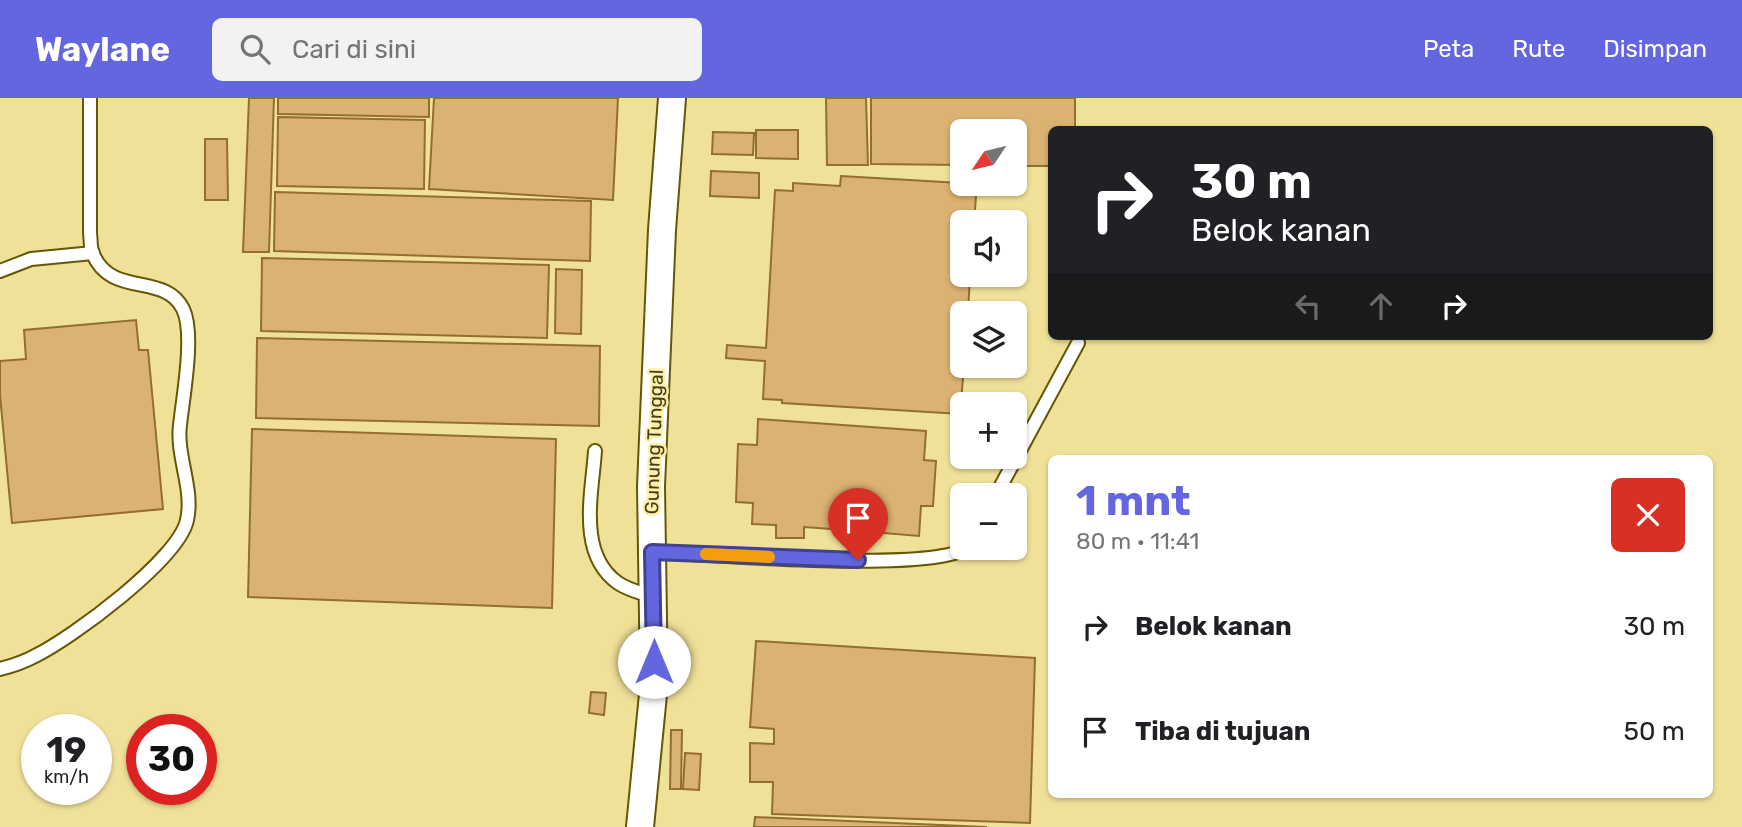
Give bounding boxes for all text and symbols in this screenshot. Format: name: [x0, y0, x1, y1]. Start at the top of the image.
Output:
search box: [212, 18, 702, 81]
text: Waylane: [35, 30, 170, 69]
icon: search: [236, 30, 274, 68]
text: Cari di sini: [292, 34, 416, 65]
text: Peta: [1423, 35, 1474, 63]
text: Rute: [1512, 35, 1565, 63]
text: Disimpan: [1603, 35, 1707, 63]
north arrow: [950, 119, 1027, 196]
map controls: [950, 119, 1027, 560]
text: 30 m: [1191, 152, 1312, 210]
icon: right: [1076, 154, 1167, 245]
button: sound: [950, 210, 1027, 287]
text: Belok kanan: [1191, 211, 1371, 249]
icon: left: [1289, 287, 1327, 325]
icon: ahead: [1362, 287, 1400, 325]
icon: right: [1435, 287, 1473, 325]
button: layers: [950, 301, 1027, 378]
street label: Gunung Tunggal: [640, 369, 668, 515]
button: +: [950, 392, 1027, 469]
text: 1 mnt: [1076, 476, 1191, 526]
button: close: [1611, 478, 1685, 552]
button: −: [950, 483, 1027, 560]
pin: [828, 488, 888, 560]
icon: arrive: [839, 499, 877, 537]
text: 80 m · 11:41: [1076, 527, 1199, 555]
icon: right: [1076, 608, 1114, 646]
text: Belok kanan: [1135, 611, 1292, 642]
text: 30 m: [1623, 611, 1685, 642]
position arrow: [617, 625, 691, 699]
icon: arrive: [1076, 713, 1114, 751]
speed limit sign: 30: [126, 714, 217, 805]
text: Tiba di tujuan: [1135, 716, 1310, 747]
text: 50 m: [1624, 716, 1685, 747]
text: 19: [47, 729, 86, 771]
text: km/h: [44, 766, 89, 788]

